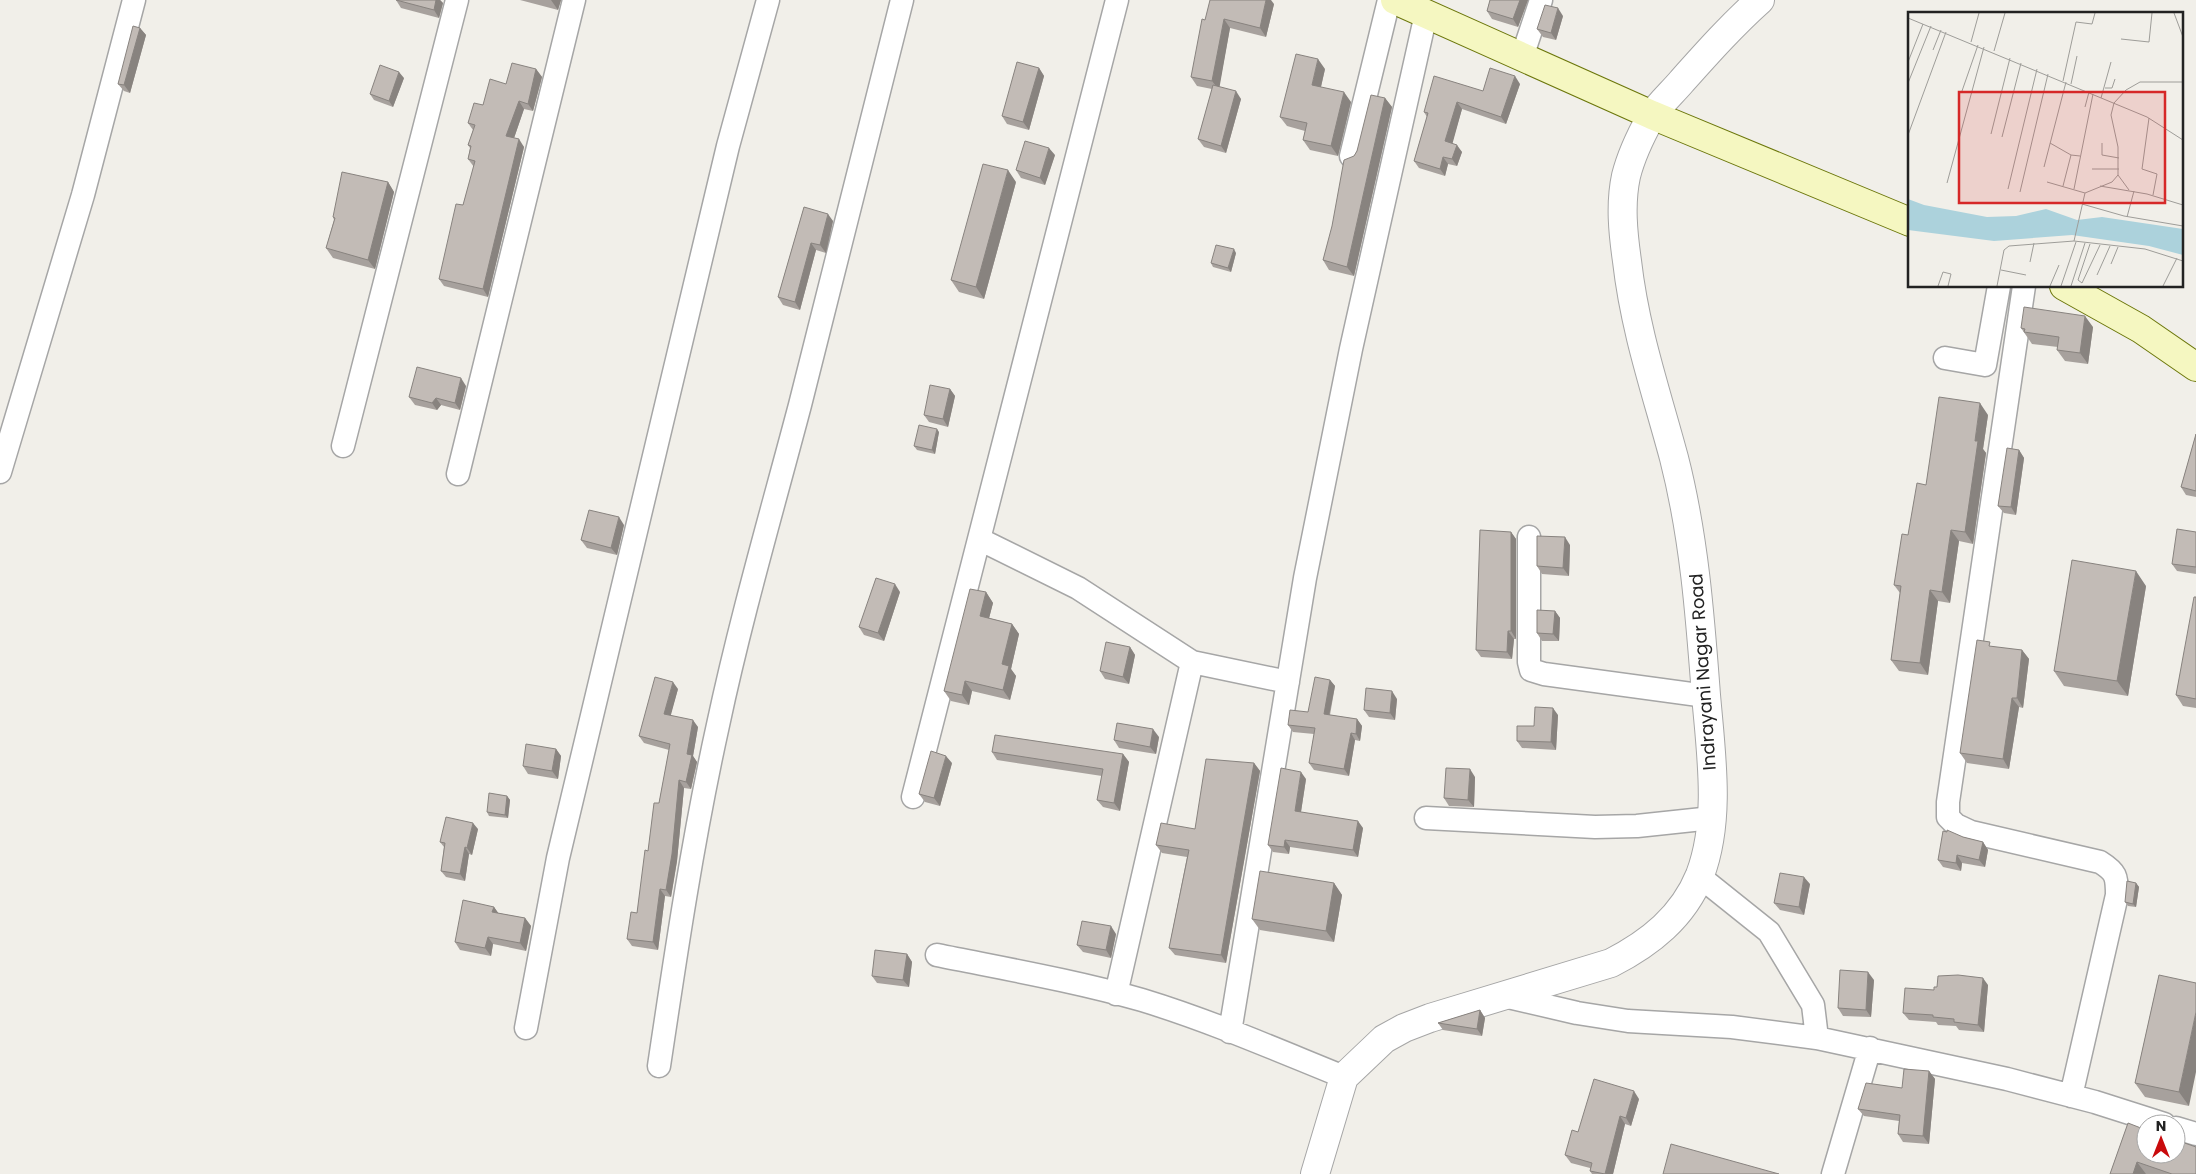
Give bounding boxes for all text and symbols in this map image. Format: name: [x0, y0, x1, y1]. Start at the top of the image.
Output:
inset map: [1908, 12, 2184, 288]
street label: Indrayani Nagar Road: [1683, 573, 1722, 771]
north arrow: [2136, 1114, 2186, 1164]
text: N: [2156, 1116, 2166, 1136]

